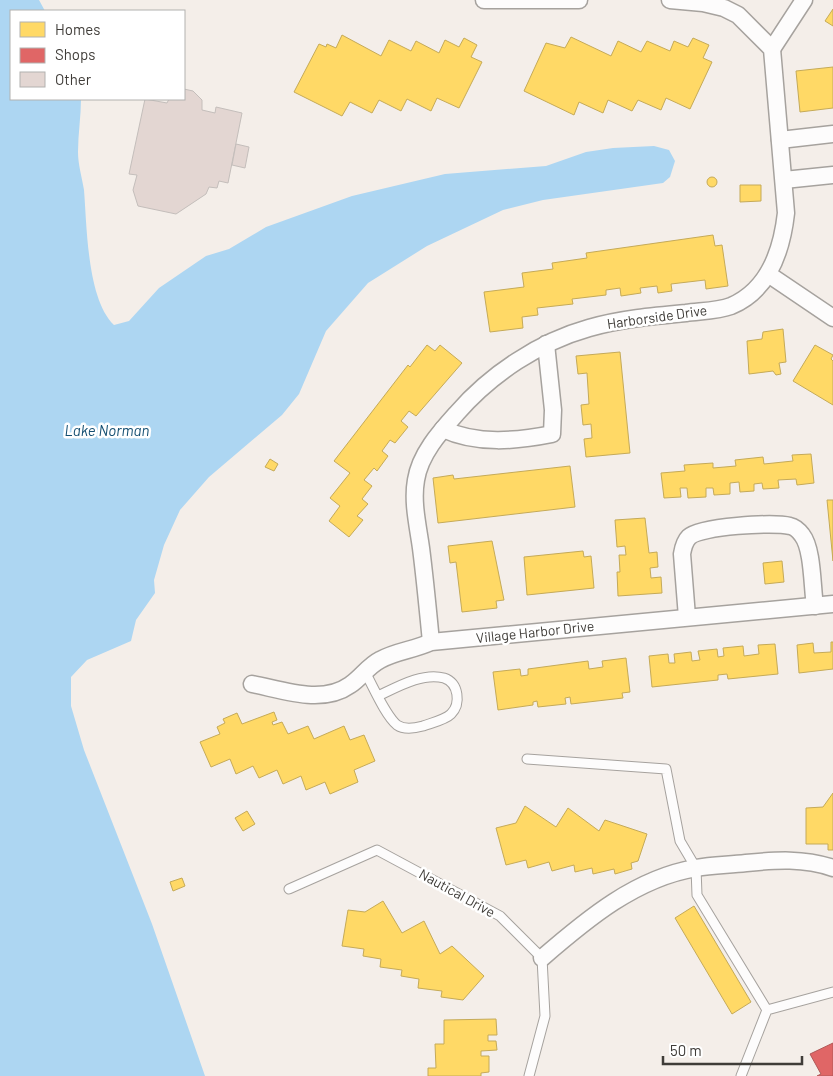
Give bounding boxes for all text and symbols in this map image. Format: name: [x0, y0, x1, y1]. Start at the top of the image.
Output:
legend: [10, 10, 185, 100]
text: Homes: [55, 20, 100, 38]
text: Shops: [55, 45, 95, 63]
text: Other: [55, 70, 92, 88]
street label: Harborside Drive: [606, 301, 708, 332]
water label: Lake Norman: [65, 421, 150, 439]
street label: Village Harbor Drive: [475, 617, 595, 646]
street label: Nautical Drive: [416, 865, 498, 920]
scale bar: [663, 1034, 802, 1066]
text: 50 m: [670, 1041, 702, 1059]

